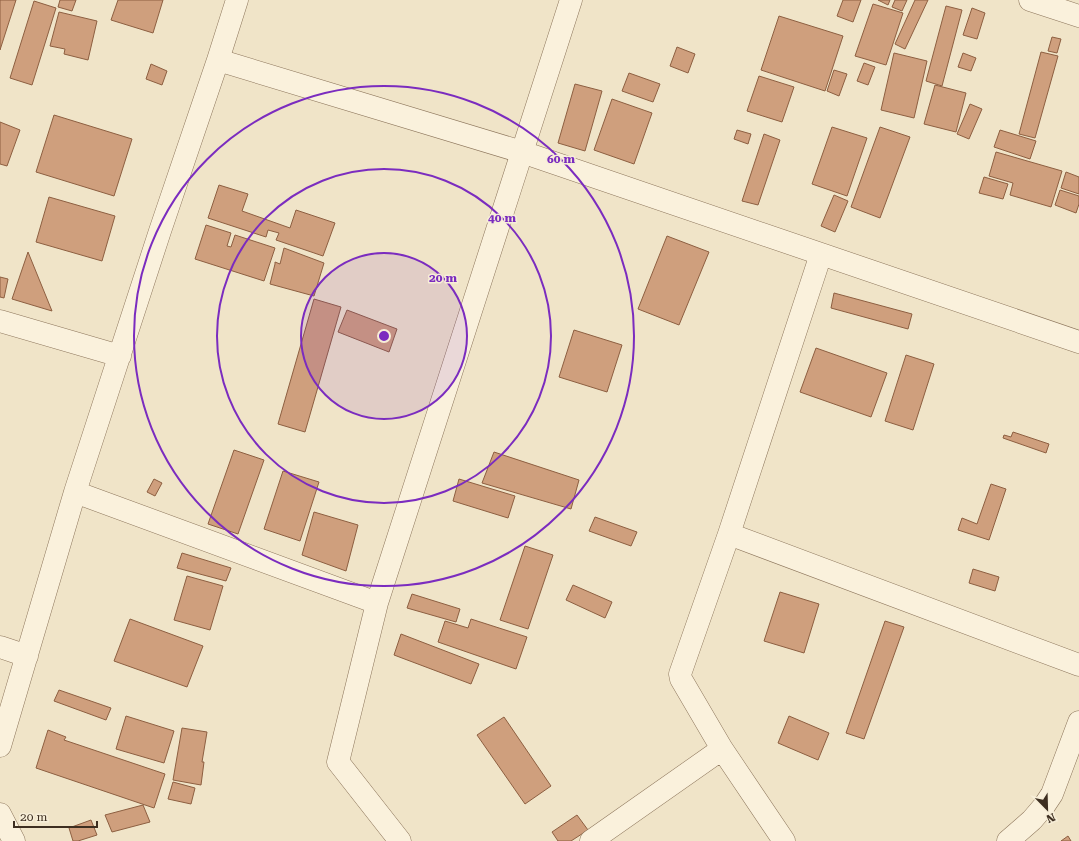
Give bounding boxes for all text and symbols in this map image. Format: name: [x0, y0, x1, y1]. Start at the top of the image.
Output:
text: 60 m: [547, 152, 575, 166]
text: 40 m: [488, 211, 516, 225]
text: 20 m: [429, 271, 457, 285]
centre of rings: [377, 329, 391, 343]
north arrow: [1027, 789, 1067, 829]
scale bar: [14, 803, 97, 829]
text: 20 m: [20, 810, 47, 824]
text: N: [1044, 810, 1057, 826]

